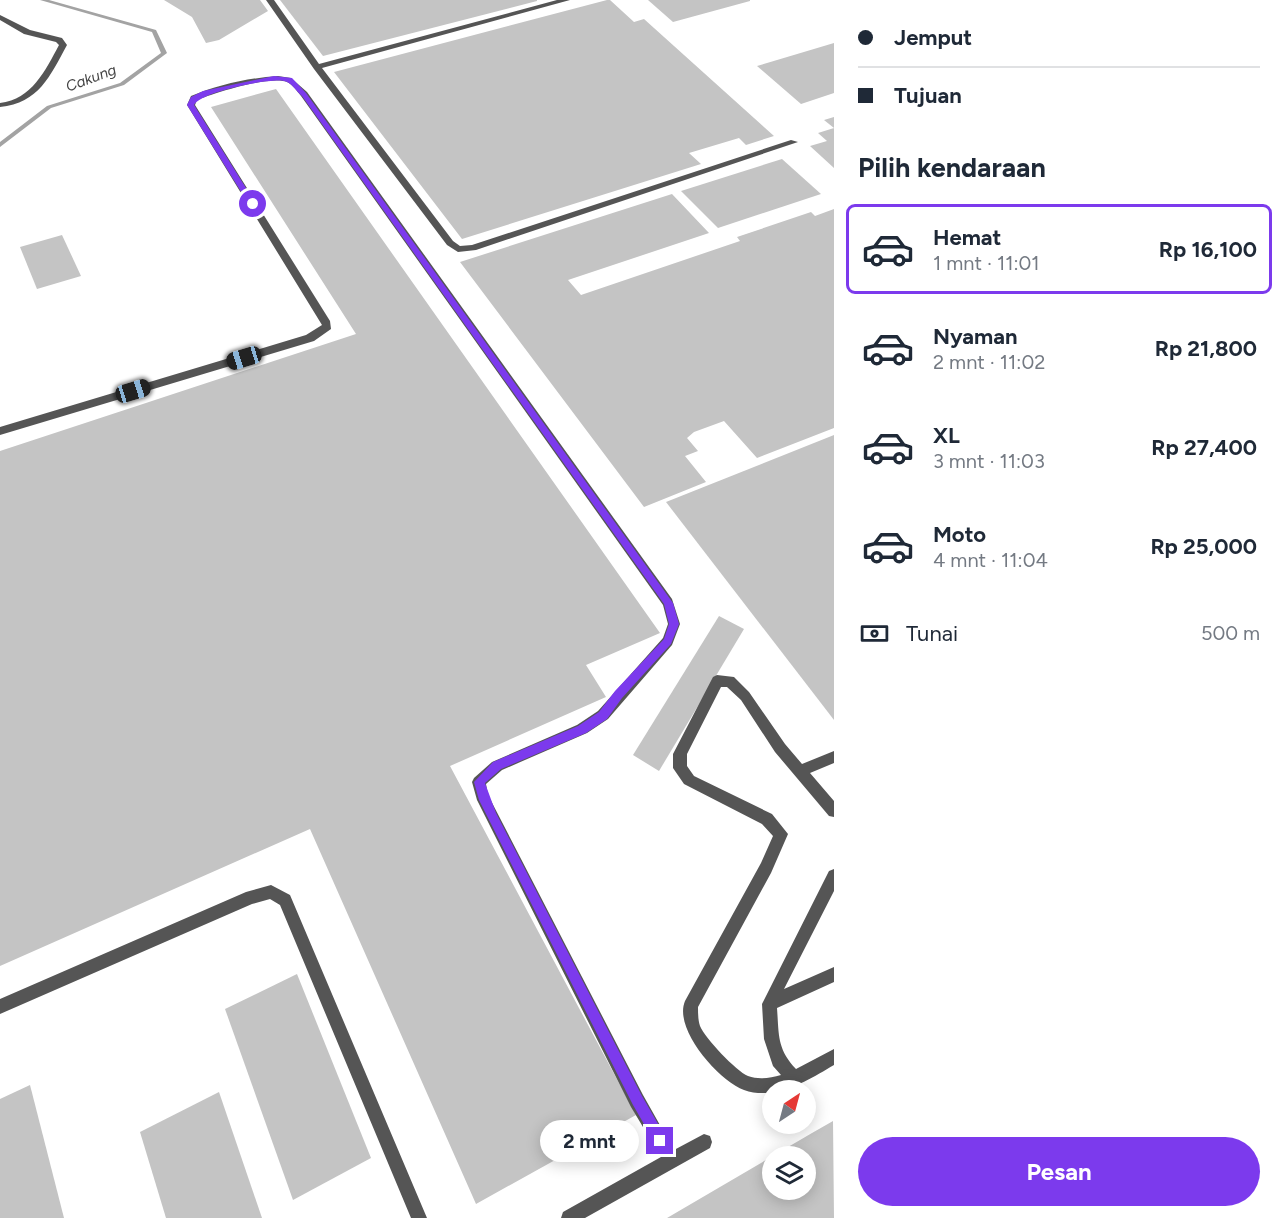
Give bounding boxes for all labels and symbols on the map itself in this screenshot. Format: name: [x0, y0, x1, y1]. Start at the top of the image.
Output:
water label: Cakung: [63, 61, 119, 95]
route start: [239, 190, 266, 217]
car: [224, 344, 264, 372]
car: [113, 377, 153, 405]
north arrow: [762, 1080, 816, 1134]
callout: 2 mnt: [540, 1120, 639, 1162]
route end: [646, 1127, 673, 1154]

